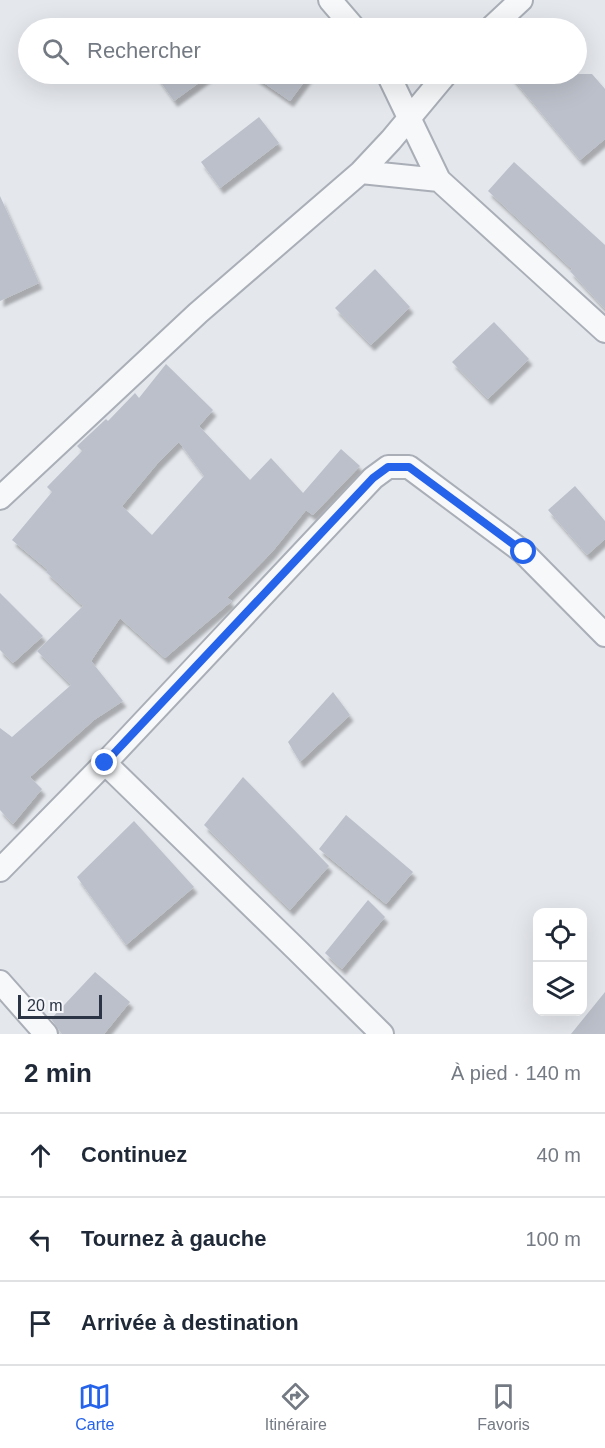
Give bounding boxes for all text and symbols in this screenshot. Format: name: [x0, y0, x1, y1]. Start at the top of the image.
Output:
search box: [18, 18, 587, 84]
icon: search: [39, 35, 72, 68]
text: Rechercher: [87, 38, 201, 63]
route start: [510, 538, 536, 564]
route end: [91, 749, 117, 775]
map controls: [533, 908, 587, 1016]
button: locate: [533, 908, 587, 962]
button: layers: [533, 962, 587, 1016]
scale bar: [18, 992, 102, 1020]
text: 20 m: [27, 997, 63, 1014]
text: 2 min: [24, 1058, 92, 1088]
text: À pied · 140 m: [451, 1062, 581, 1084]
icon: ahead: [24, 1139, 57, 1172]
text: Continuez: [81, 1142, 187, 1167]
text: 40 m: [537, 1144, 581, 1166]
icon: left: [24, 1223, 57, 1256]
text: Tournez à gauche: [81, 1226, 266, 1251]
text: 100 m: [525, 1228, 581, 1250]
icon: arrive: [24, 1307, 57, 1340]
text: Arrivée à destination: [81, 1310, 299, 1335]
tab: Carte: [75, 1380, 114, 1434]
tab: Itinéraire: [265, 1380, 327, 1434]
tab: Favoris: [477, 1380, 530, 1434]

